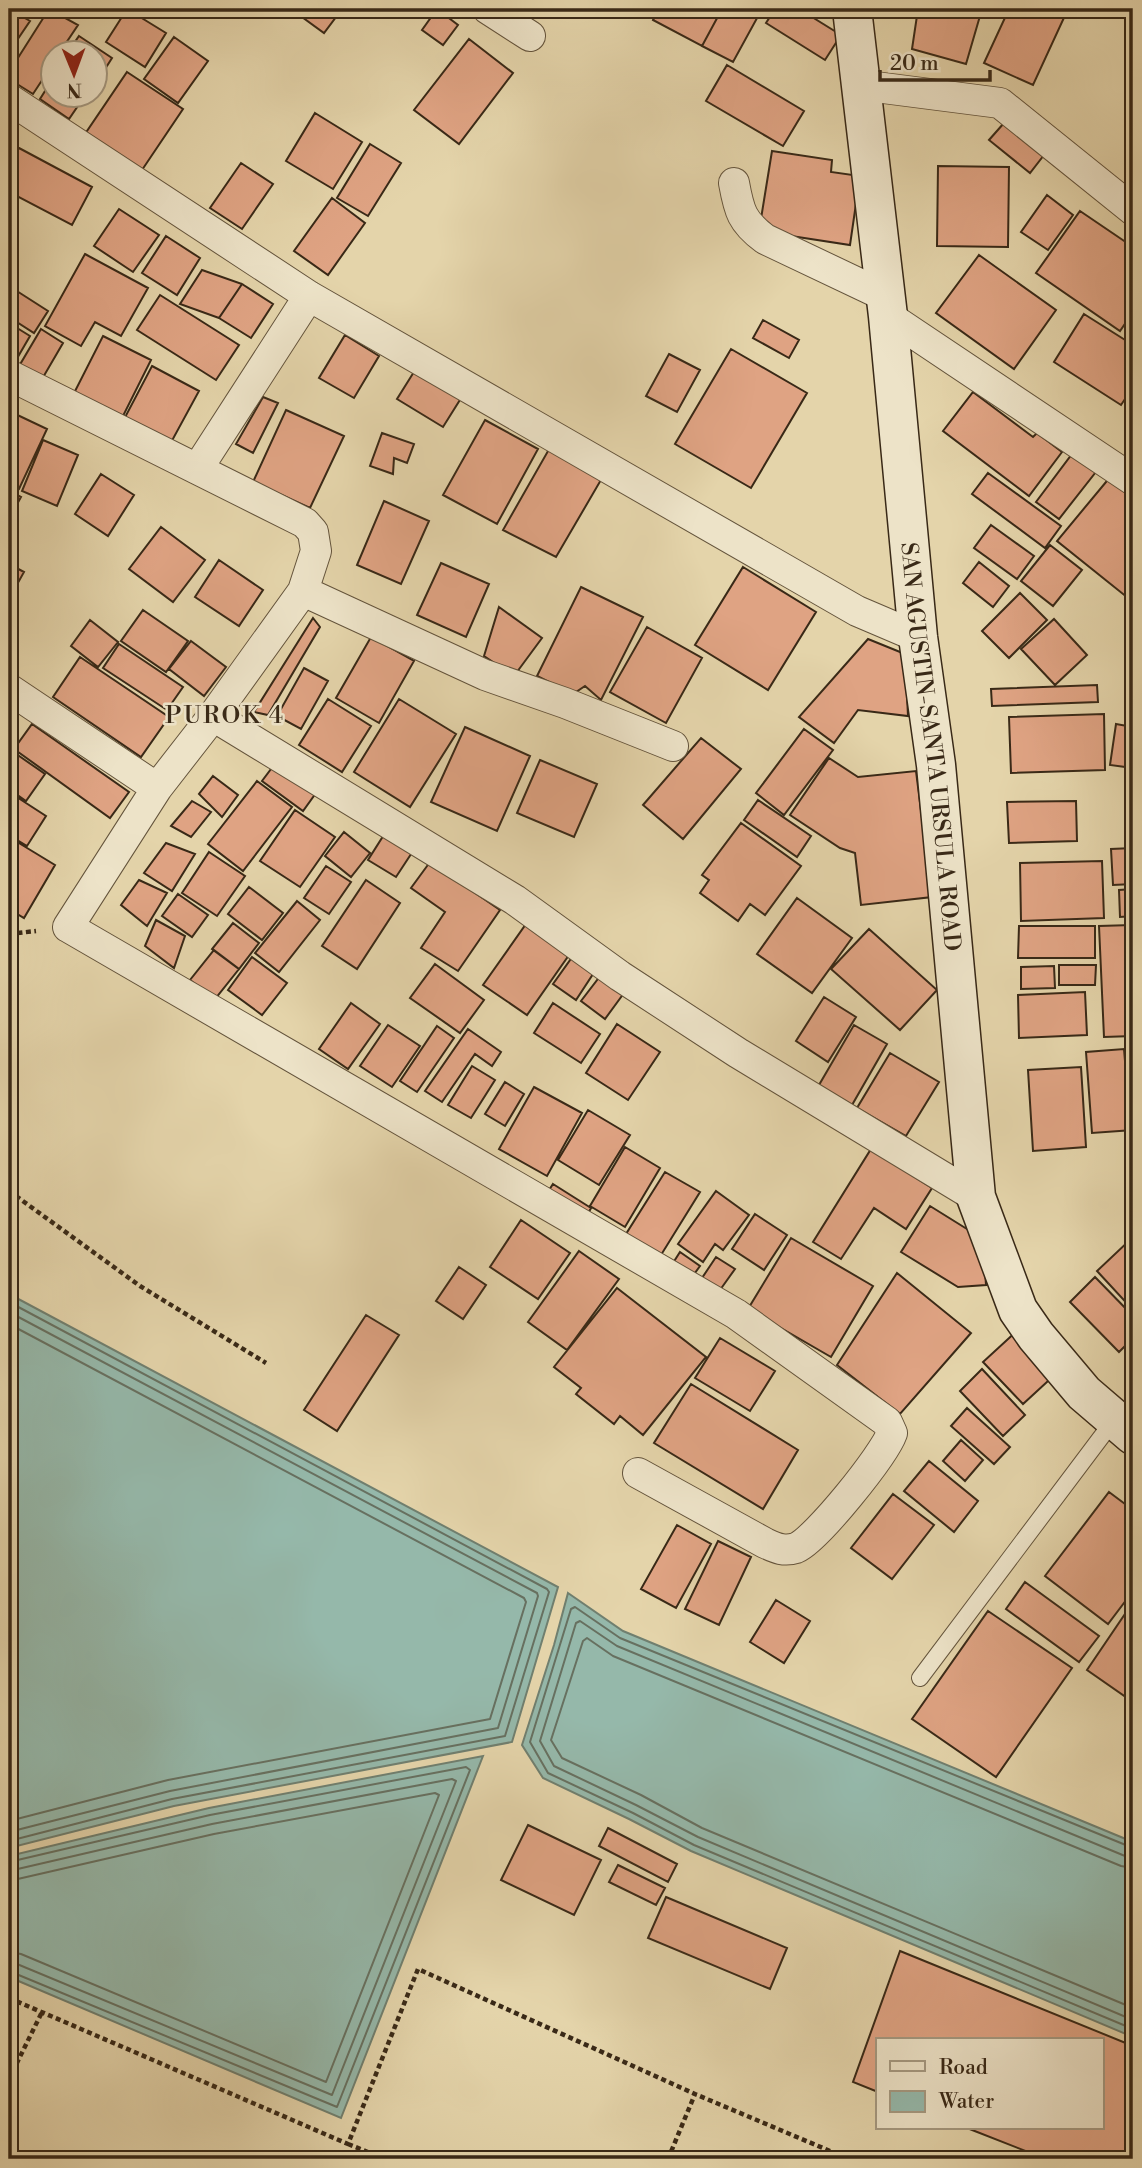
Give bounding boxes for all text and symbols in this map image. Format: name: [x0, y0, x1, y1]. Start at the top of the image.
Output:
north arrow: [38, 38, 108, 108]
scale bar: [880, 38, 990, 82]
text: 20 m: [890, 51, 939, 77]
text: N: [67, 78, 82, 102]
street label: SAN AGUSTIN-SANTA URSULA ROAD: [894, 541, 966, 952]
district label: PUROK 4: [165, 701, 285, 731]
legend: [876, 2038, 1104, 2130]
text: Road: [939, 2055, 988, 2081]
text: Water: [938, 2089, 994, 2115]

